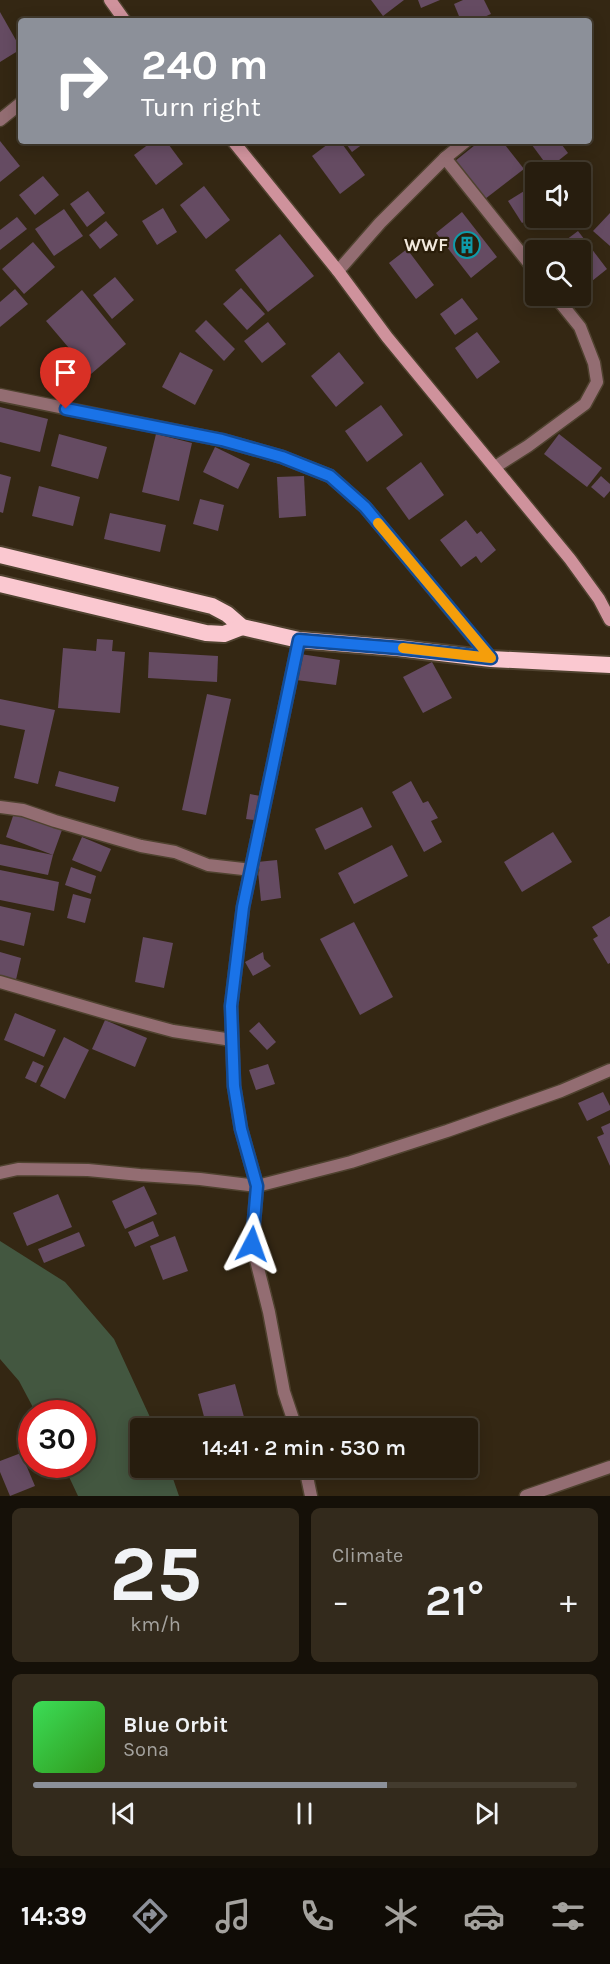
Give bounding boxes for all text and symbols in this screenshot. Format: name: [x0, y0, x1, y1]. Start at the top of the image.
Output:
text: 240 m: [141, 40, 268, 90]
icon: right: [42, 42, 120, 120]
text: Turn right: [141, 91, 261, 123]
map controls: [525, 162, 591, 306]
button: sound: [525, 162, 591, 228]
building icon: WWF: [452, 230, 482, 260]
place label: WWF: [404, 234, 448, 256]
button: search: [525, 240, 591, 306]
pin: [40, 347, 91, 409]
icon: arrive: [49, 356, 82, 389]
position arrow: [220, 1212, 284, 1276]
speed limit sign: 30: [18, 1400, 96, 1478]
text: 14:41 · 2 min · 530 m: [202, 1435, 406, 1461]
text: 25: [109, 1528, 202, 1620]
text: Climate: [332, 1544, 403, 1567]
text: 21°: [425, 1574, 484, 1626]
text: −: [332, 1582, 349, 1620]
text: +: [560, 1582, 577, 1620]
text: km/h: [130, 1613, 181, 1636]
text: Blue Orbit: [123, 1712, 228, 1738]
text: Sona: [123, 1738, 169, 1761]
icon: previous: [107, 1797, 140, 1830]
icon: pause: [288, 1797, 321, 1830]
icon: next: [470, 1797, 503, 1830]
icon: directions: [129, 1895, 171, 1937]
icon: music: [212, 1895, 254, 1937]
icon: phone: [296, 1895, 338, 1937]
icon: climate: [380, 1895, 422, 1937]
icon: car: [463, 1895, 505, 1937]
icon: filters: [547, 1895, 589, 1937]
text: 14:39: [21, 1900, 87, 1932]

